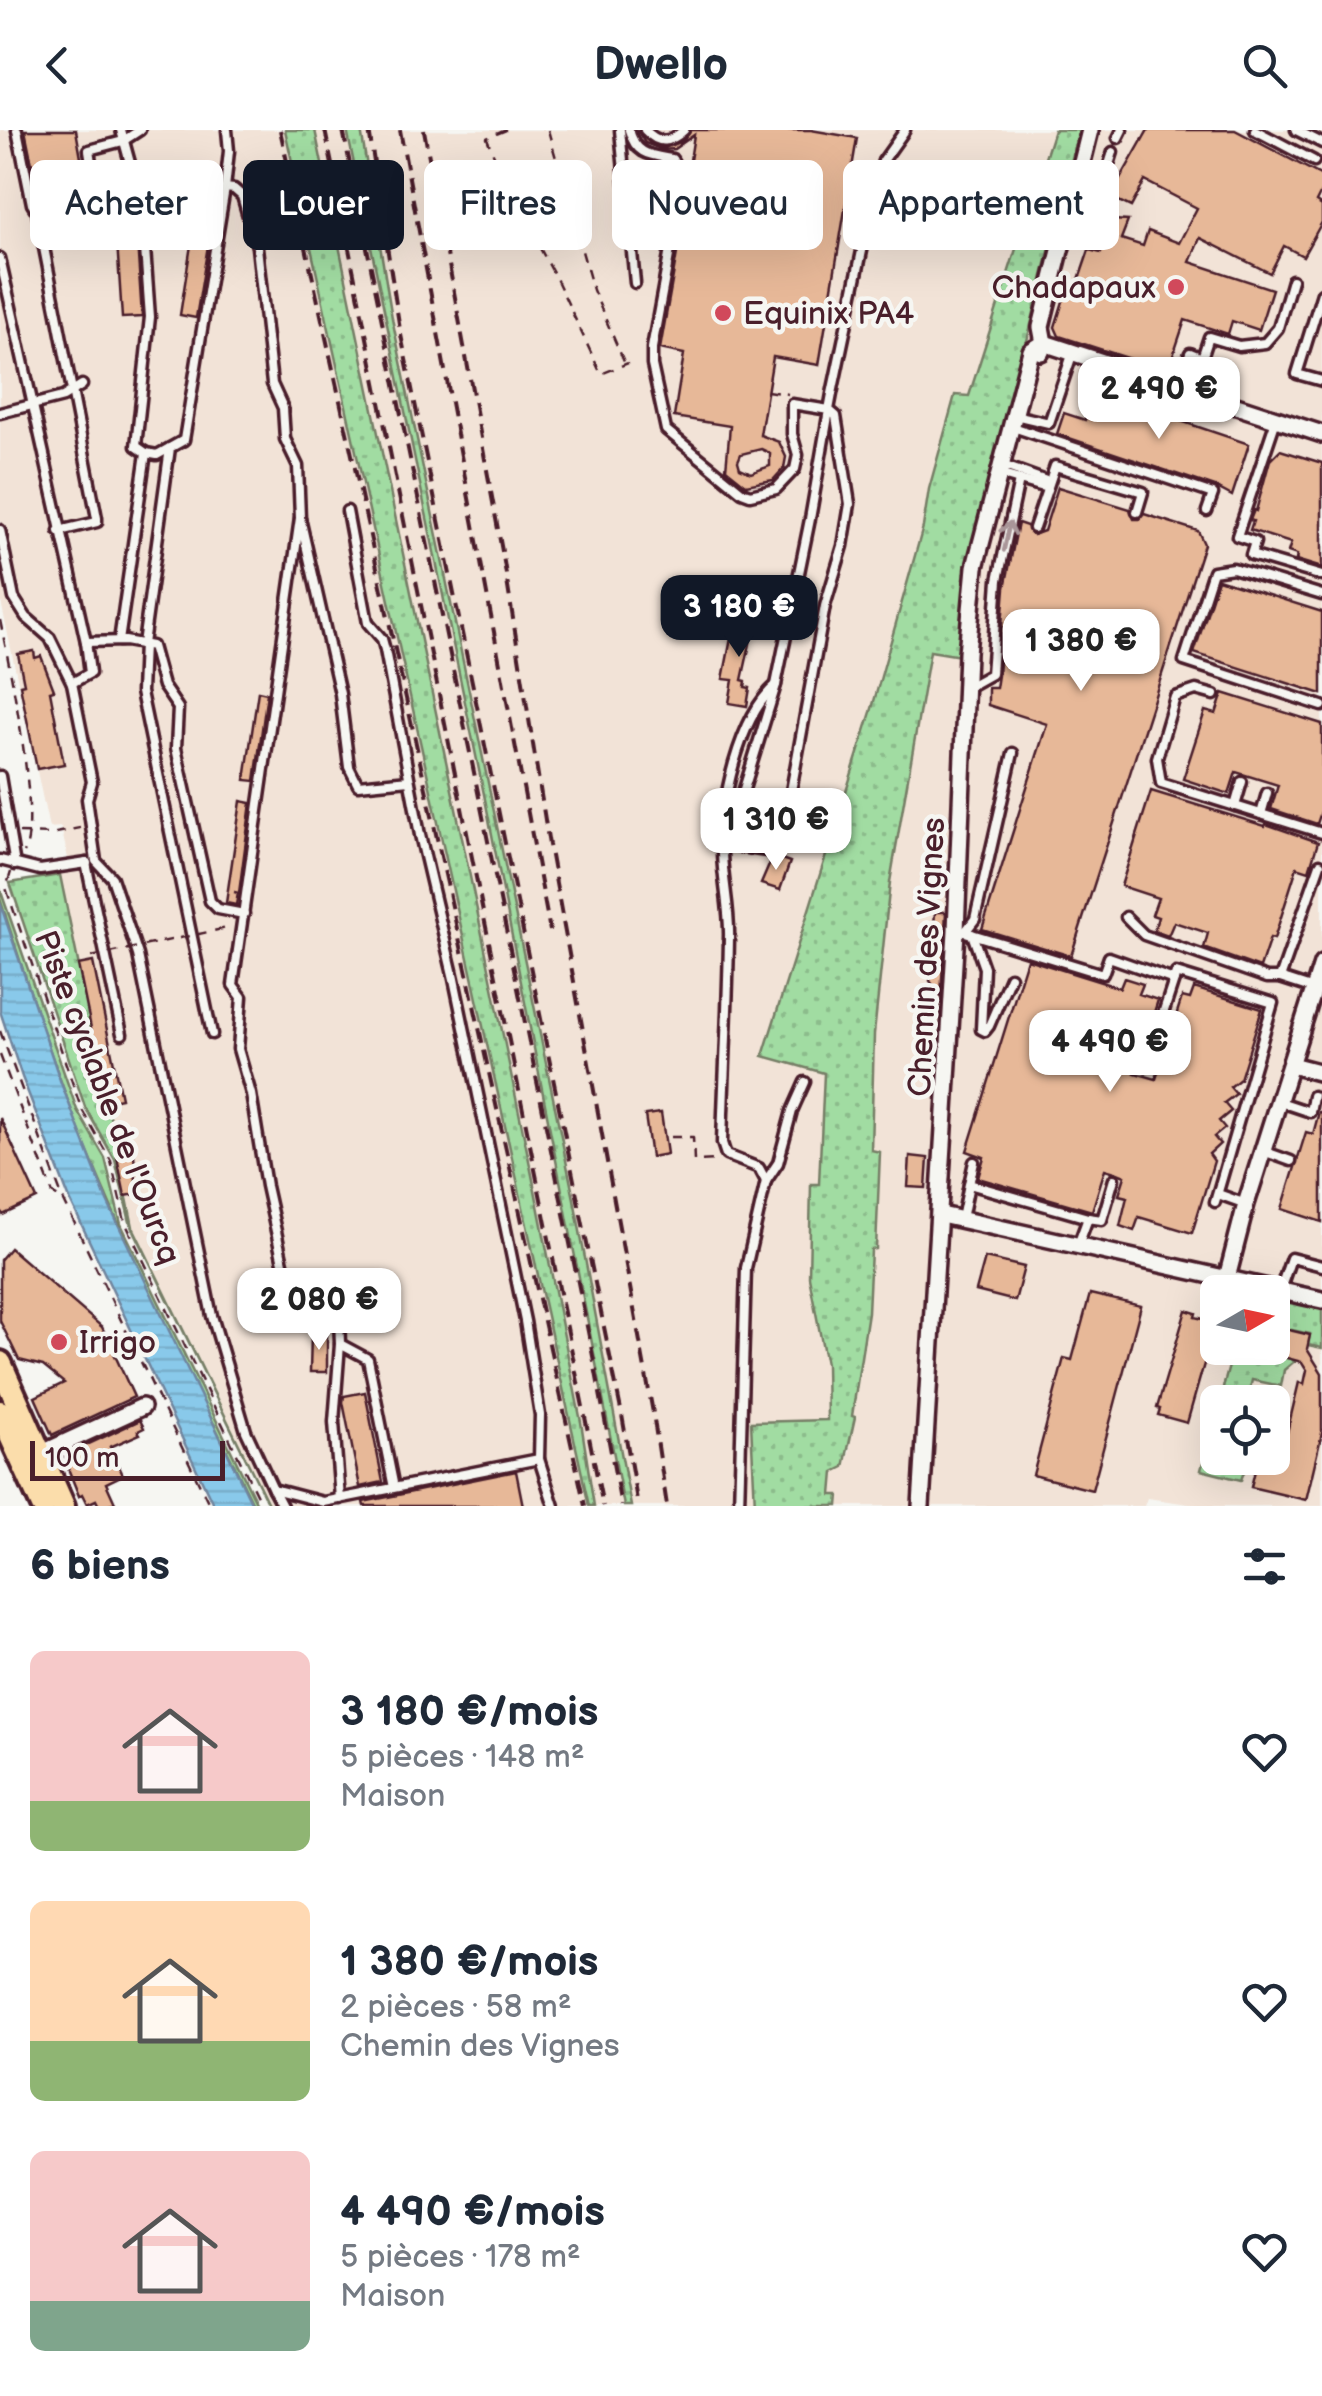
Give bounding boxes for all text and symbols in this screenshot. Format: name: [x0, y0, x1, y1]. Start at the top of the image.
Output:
icon: back: [30, 38, 85, 93]
text: Dwello: [594, 38, 728, 93]
icon: search: [1237, 38, 1292, 93]
chip: Acheter: [30, 160, 223, 250]
chip: Louer: [243, 160, 404, 250]
chip: Filtres: [424, 160, 592, 250]
chip: Nouveau: [612, 160, 823, 250]
chip: Appartement: [843, 160, 1119, 250]
place label: Chadapaux: [992, 269, 1156, 308]
marker: Chadapaux: [1165, 276, 1187, 298]
place label: Equinix PA4: [743, 295, 915, 334]
marker: Equinix PA4: [712, 302, 734, 324]
pin: 2 490 €: [1067, 357, 1251, 442]
text: 2 490 €: [1100, 370, 1218, 409]
one-way arrow: [999, 521, 1018, 553]
pin: 3 180 €: [647, 575, 831, 660]
text: 3 180 €: [683, 588, 795, 627]
pin: 1 380 €: [989, 609, 1173, 694]
text: 1 380 €: [1025, 622, 1137, 661]
pin: 1 310 €: [684, 788, 868, 873]
text: 1 310 €: [723, 801, 829, 840]
street label: Chemin des Vignes: [901, 816, 954, 1098]
street label: Piste cyclable de l'Ourcq: [25, 925, 188, 1270]
pin: 4 490 €: [1018, 1010, 1202, 1095]
text: 4 490 €: [1051, 1023, 1169, 1062]
pin: 2 080 €: [227, 1268, 411, 1353]
north arrow: [1200, 1275, 1290, 1365]
map controls: [1200, 1275, 1290, 1475]
text: 2 080 €: [259, 1281, 379, 1320]
place label: Irrigo: [79, 1324, 156, 1363]
marker: Irrigo: [48, 1331, 70, 1353]
button: locate: [1200, 1385, 1290, 1475]
scale bar: [30, 1436, 225, 1480]
text: 100 m: [45, 1442, 119, 1475]
icon: filters: [1237, 1539, 1292, 1594]
text: 6 biens: [30, 1541, 170, 1592]
text: 3 180 €/mois: [340, 1687, 598, 1738]
icon: home: [110, 1691, 230, 1811]
icon: heart: [1237, 1724, 1292, 1779]
text: 5 pièces · 148 m²: [340, 1738, 584, 1777]
text: Maison: [340, 1777, 445, 1816]
text: 1 380 €/mois: [340, 1937, 598, 1988]
icon: home: [110, 1941, 230, 2061]
icon: heart: [1237, 1974, 1292, 2029]
text: 2 pièces · 58 m²: [340, 1988, 571, 2027]
text: Chemin des Vignes: [340, 2027, 620, 2066]
text: 4 490 €/mois: [340, 2187, 605, 2238]
icon: home: [110, 2191, 230, 2311]
icon: heart: [1237, 2224, 1292, 2279]
text: 5 pièces · 178 m²: [340, 2238, 581, 2277]
text: Maison: [340, 2277, 445, 2316]

